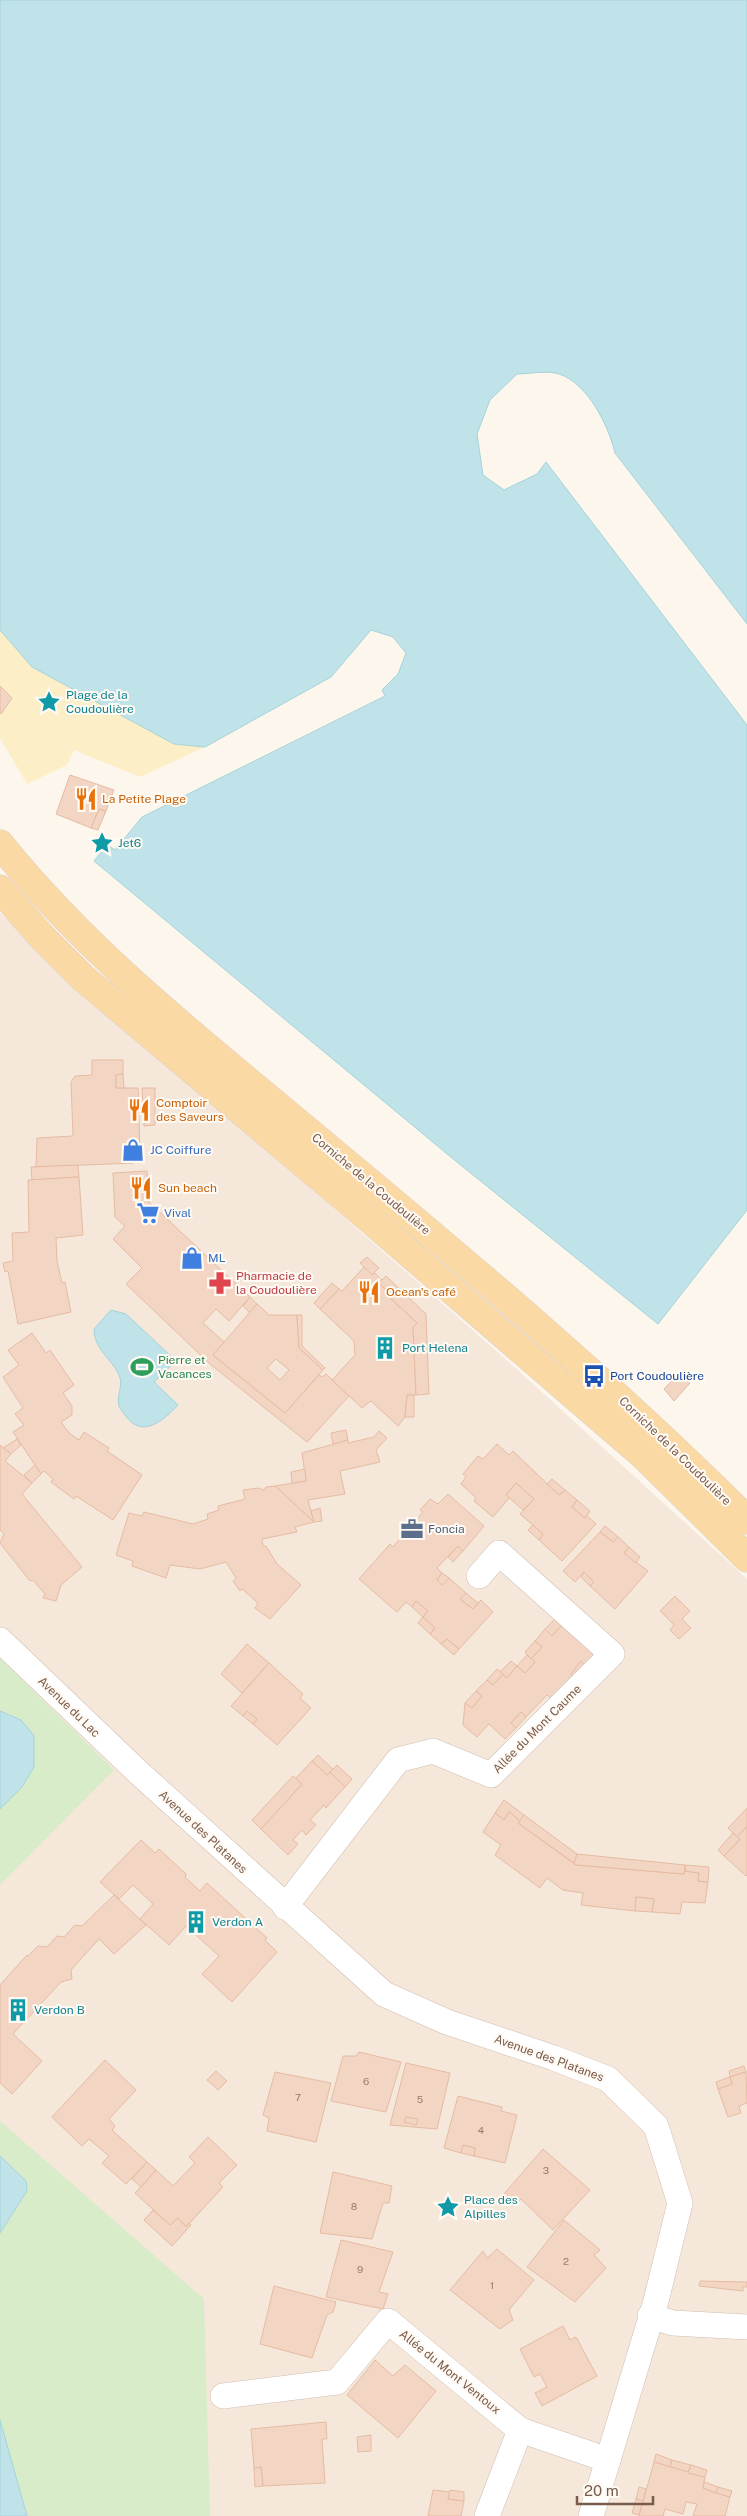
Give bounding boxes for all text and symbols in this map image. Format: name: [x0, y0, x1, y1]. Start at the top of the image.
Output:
place label: Plage de la Coudoulière: [66, 688, 134, 716]
place icon: Plage de la Coudoulière: [36, 689, 62, 715]
restaurant icon: La Petite Plage: [73, 786, 99, 812]
place label: La Petite Plage: [102, 792, 186, 806]
place icon: Jet6: [89, 830, 115, 856]
place label: Jet6: [118, 836, 141, 850]
place label: Comptoir des Saveurs: [156, 1096, 224, 1124]
restaurant icon: Comptoir des Saveurs: [126, 1097, 152, 1123]
street label: Corniche de la Coudoulière: [309, 1130, 433, 1238]
shop icon: JC Coiffure: [120, 1137, 146, 1163]
place label: JC Coiffure: [150, 1143, 212, 1157]
restaurant icon: Sun beach: [128, 1175, 154, 1201]
place label: Sun beach: [158, 1181, 217, 1195]
supermarket icon: Vival: [135, 1200, 161, 1226]
place label: Vival: [164, 1206, 192, 1220]
shop icon: ML: [179, 1245, 205, 1271]
place label: ML: [208, 1251, 226, 1265]
place label: Pharmacie de la Coudoulière: [236, 1269, 317, 1297]
pharmacy icon: Pharmacie de la Coudoulière: [207, 1270, 233, 1296]
restaurant icon: Ocean's café: [356, 1279, 382, 1305]
place label: Ocean's café: [386, 1285, 456, 1299]
building icon: Port Helena: [372, 1335, 398, 1361]
place label: Port Helena: [402, 1341, 468, 1355]
place label: Pierre et Vacances: [158, 1353, 212, 1381]
sports icon: Pierre et Vacances: [129, 1354, 155, 1380]
bus stop icon: Port Coudoulière: [581, 1363, 607, 1389]
place label: Port Coudoulière: [610, 1369, 704, 1383]
street label: Corniche de la Coudoulière: [616, 1394, 734, 1508]
office icon: Foncia: [399, 1516, 425, 1542]
place label: Foncia: [428, 1522, 465, 1536]
street label: Avenue du Lac: [35, 1674, 103, 1740]
street label: Allée du Mont Caume: [490, 1682, 584, 1776]
street label: Avenue des Platanes: [156, 1788, 250, 1876]
building icon: Verdon A: [183, 1909, 209, 1935]
place label: Verdon A: [212, 1915, 264, 1929]
building icon: Verdon B: [5, 1997, 31, 2023]
place label: Verdon B: [34, 2003, 85, 2017]
street label: Avenue des Platanes: [492, 2032, 606, 2084]
house number: 6: [363, 2075, 369, 2087]
house number: 7: [295, 2091, 301, 2103]
house number: 5: [417, 2093, 423, 2105]
house number: 4: [478, 2124, 484, 2136]
house number: 3: [543, 2164, 549, 2176]
place label: Place des Alpilles: [464, 2193, 518, 2221]
place icon: Place des Alpilles: [435, 2194, 461, 2220]
house number: 8: [351, 2200, 357, 2212]
house number: 2: [563, 2255, 569, 2267]
house number: 9: [357, 2263, 363, 2275]
house number: 1: [490, 2279, 494, 2291]
street label: Allée du Mont Ventoux: [397, 2327, 504, 2417]
scale bar: [577, 2474, 653, 2506]
text: 20 m: [584, 2482, 619, 2499]

